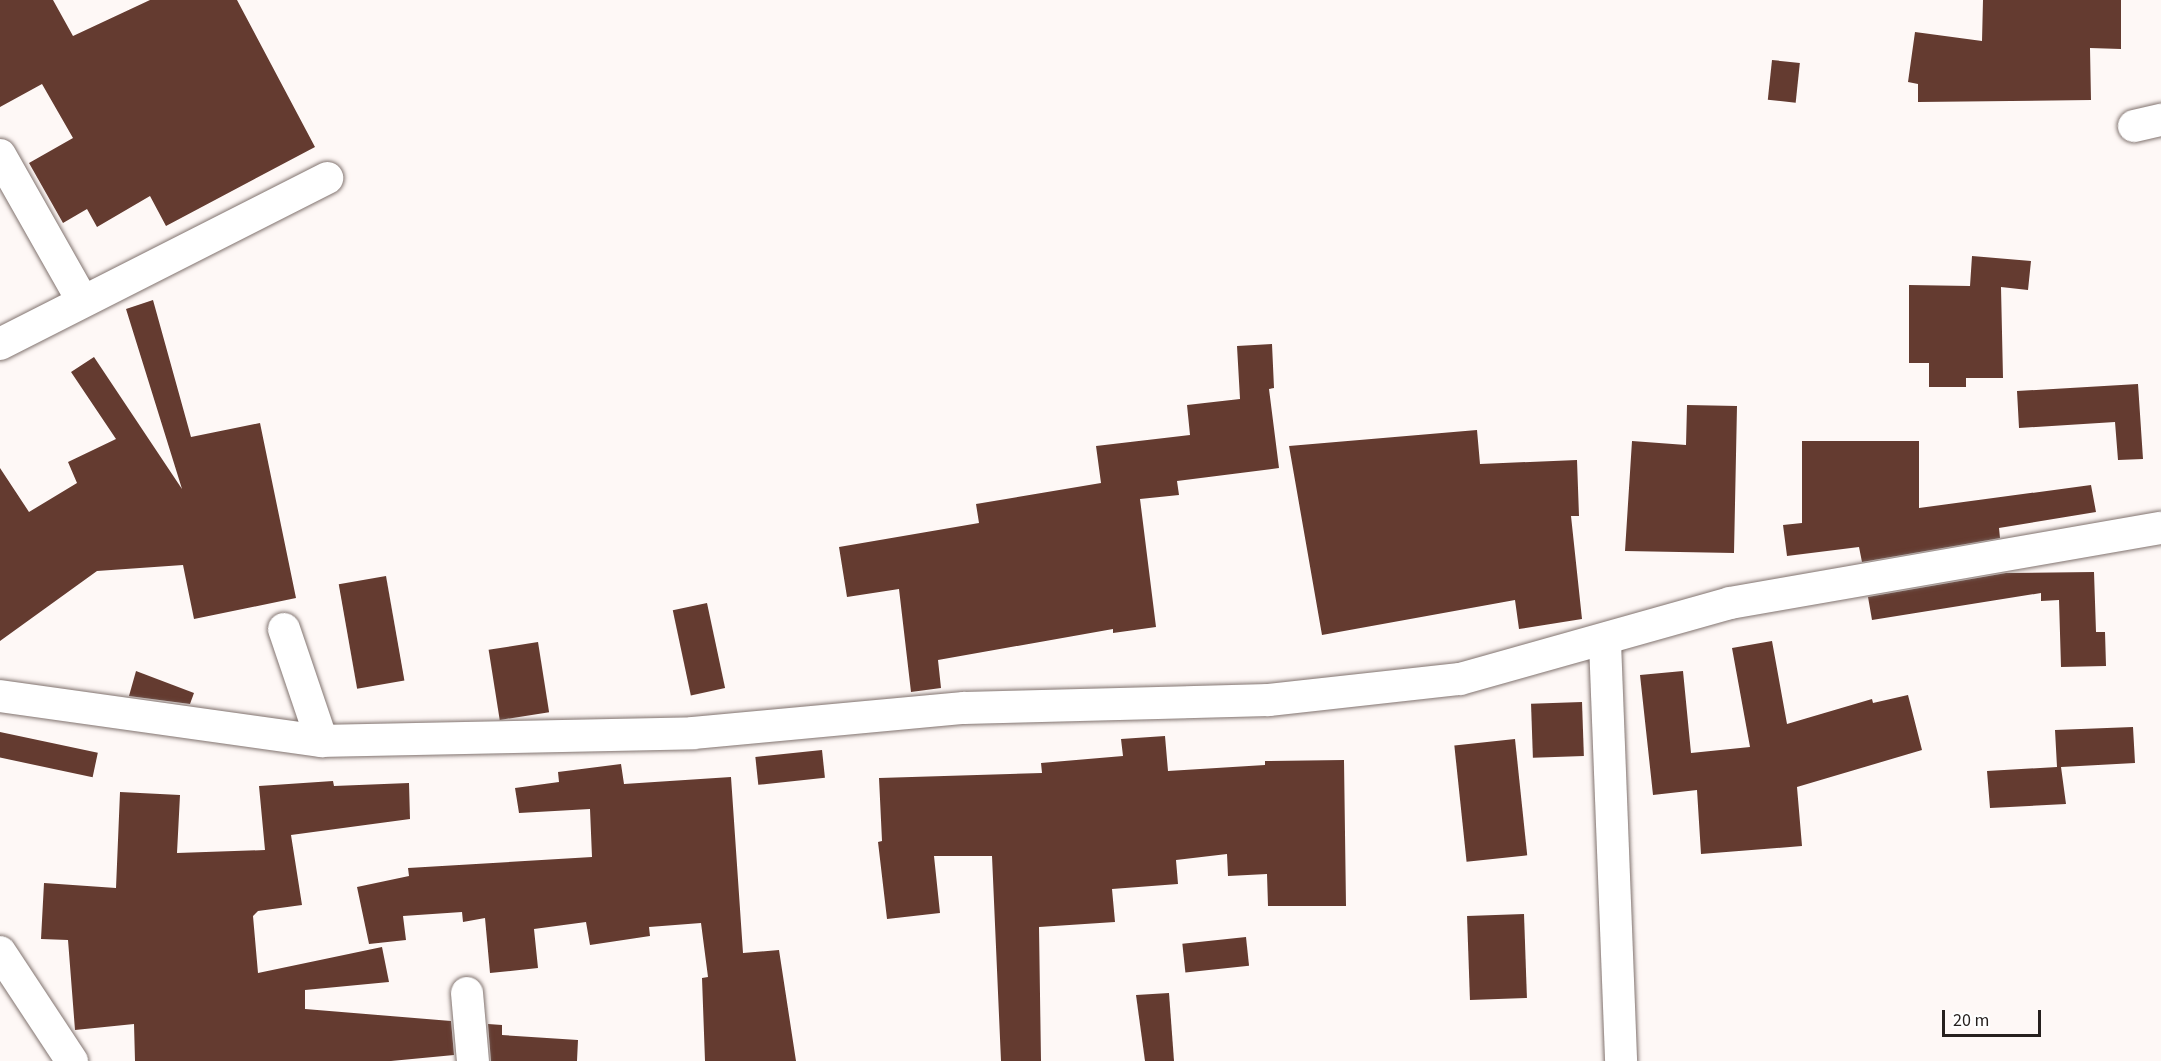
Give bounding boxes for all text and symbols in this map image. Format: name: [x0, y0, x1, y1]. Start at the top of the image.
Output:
scale bar: [1945, 998, 2044, 1036]
text: 20 m: [1953, 1008, 1989, 1033]

